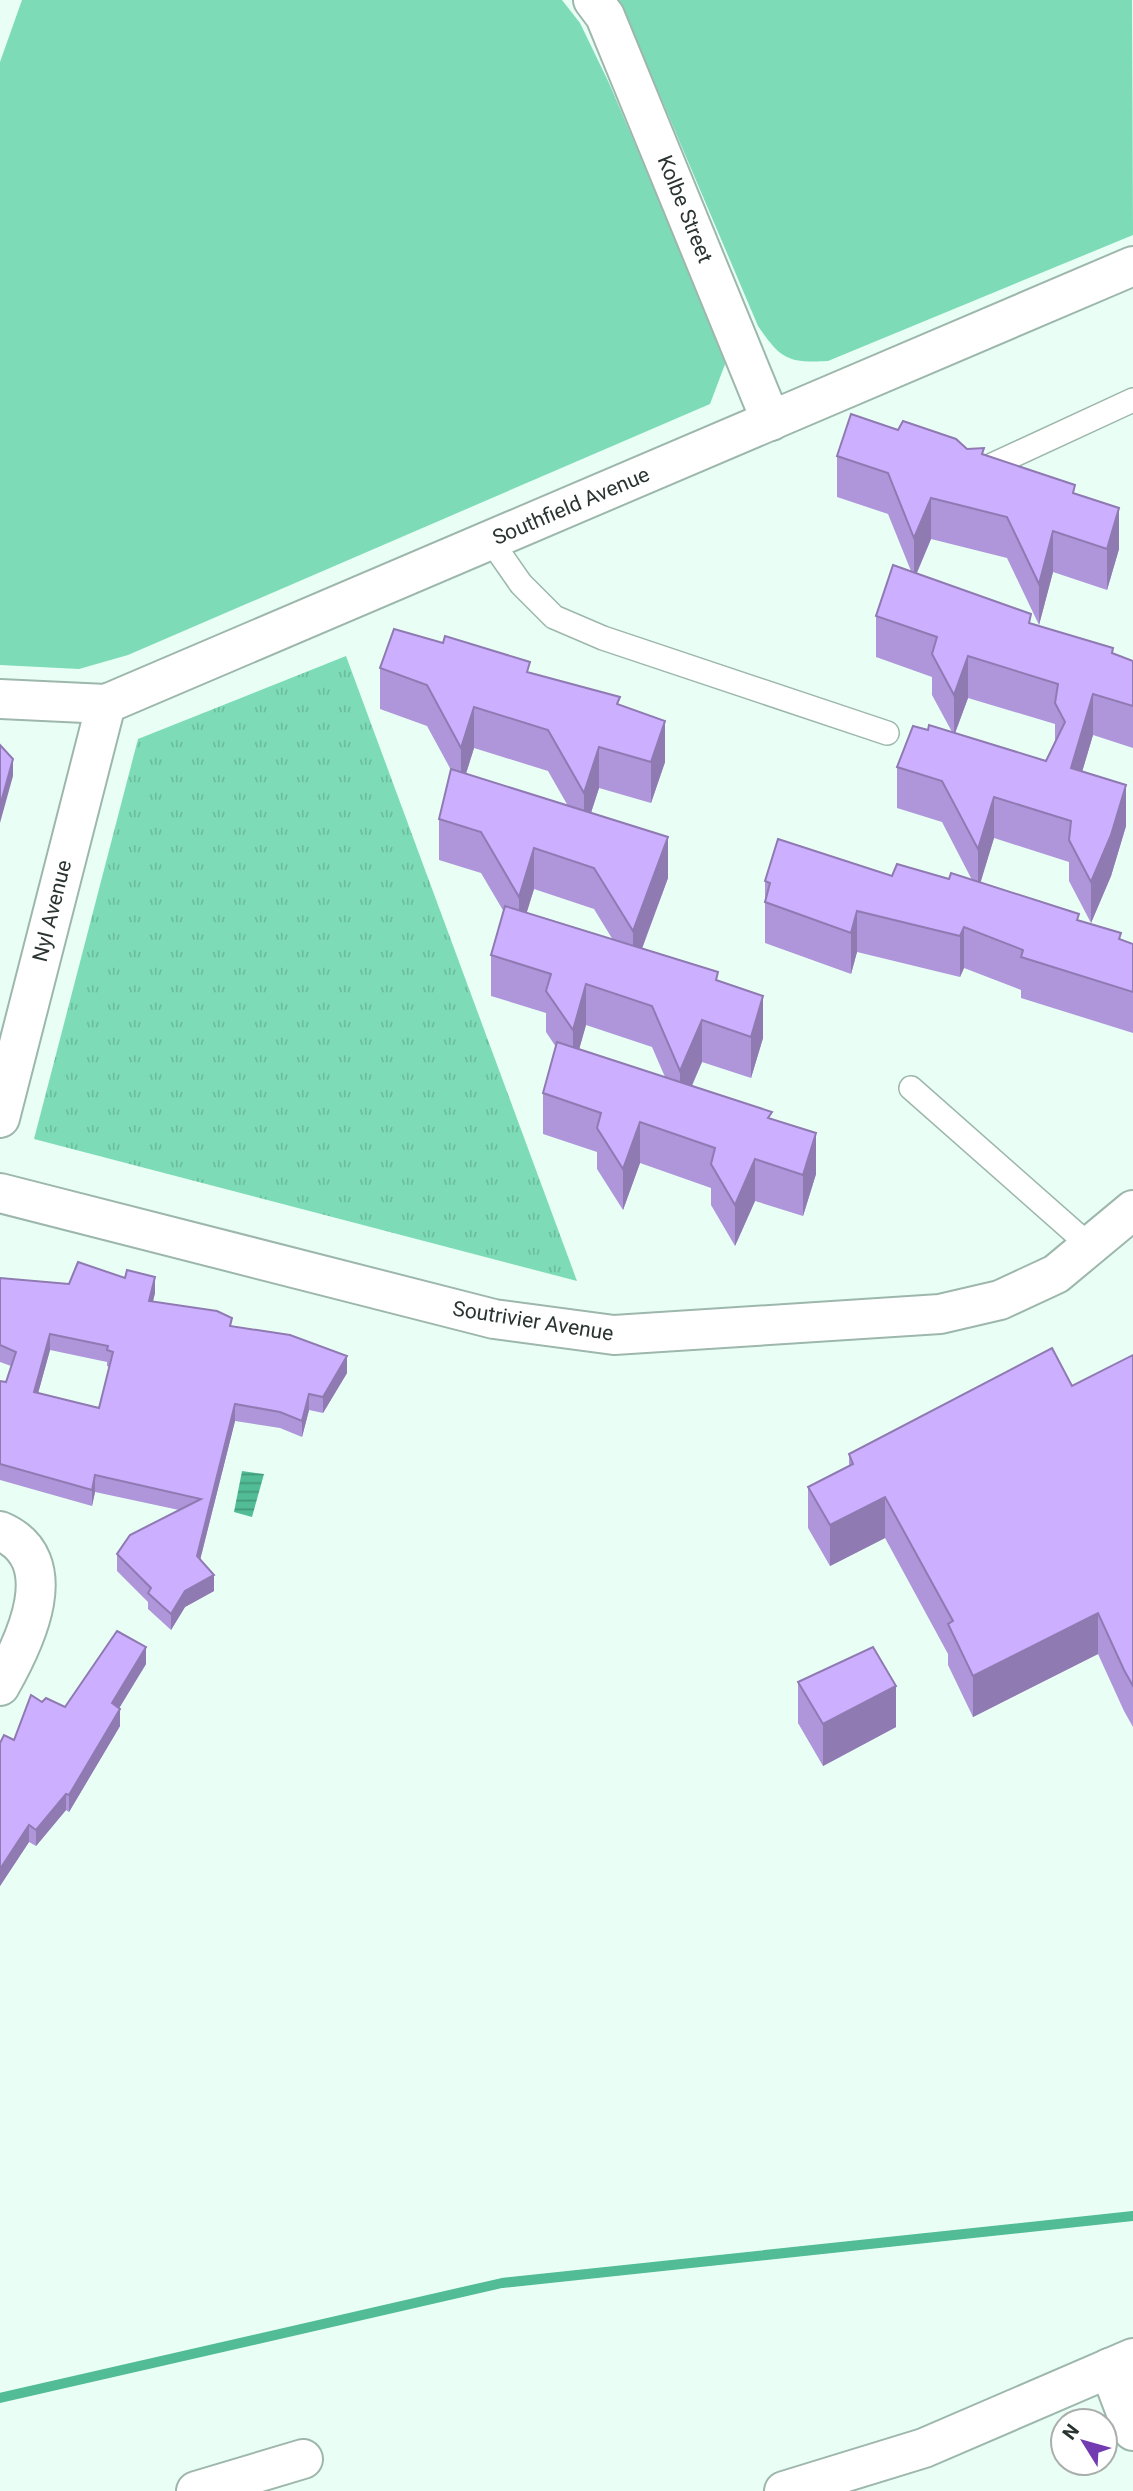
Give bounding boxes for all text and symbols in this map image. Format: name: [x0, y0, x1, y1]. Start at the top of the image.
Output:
street label: Kolbe Street: [653, 152, 717, 266]
street label: Southfield Avenue: [489, 462, 653, 550]
street label: Nyl Avenue: [28, 858, 76, 964]
street label: Soutrivier Avenue: [451, 1296, 615, 1346]
north arrow: [1049, 2407, 1119, 2477]
text: N: [1058, 2420, 1084, 2444]

